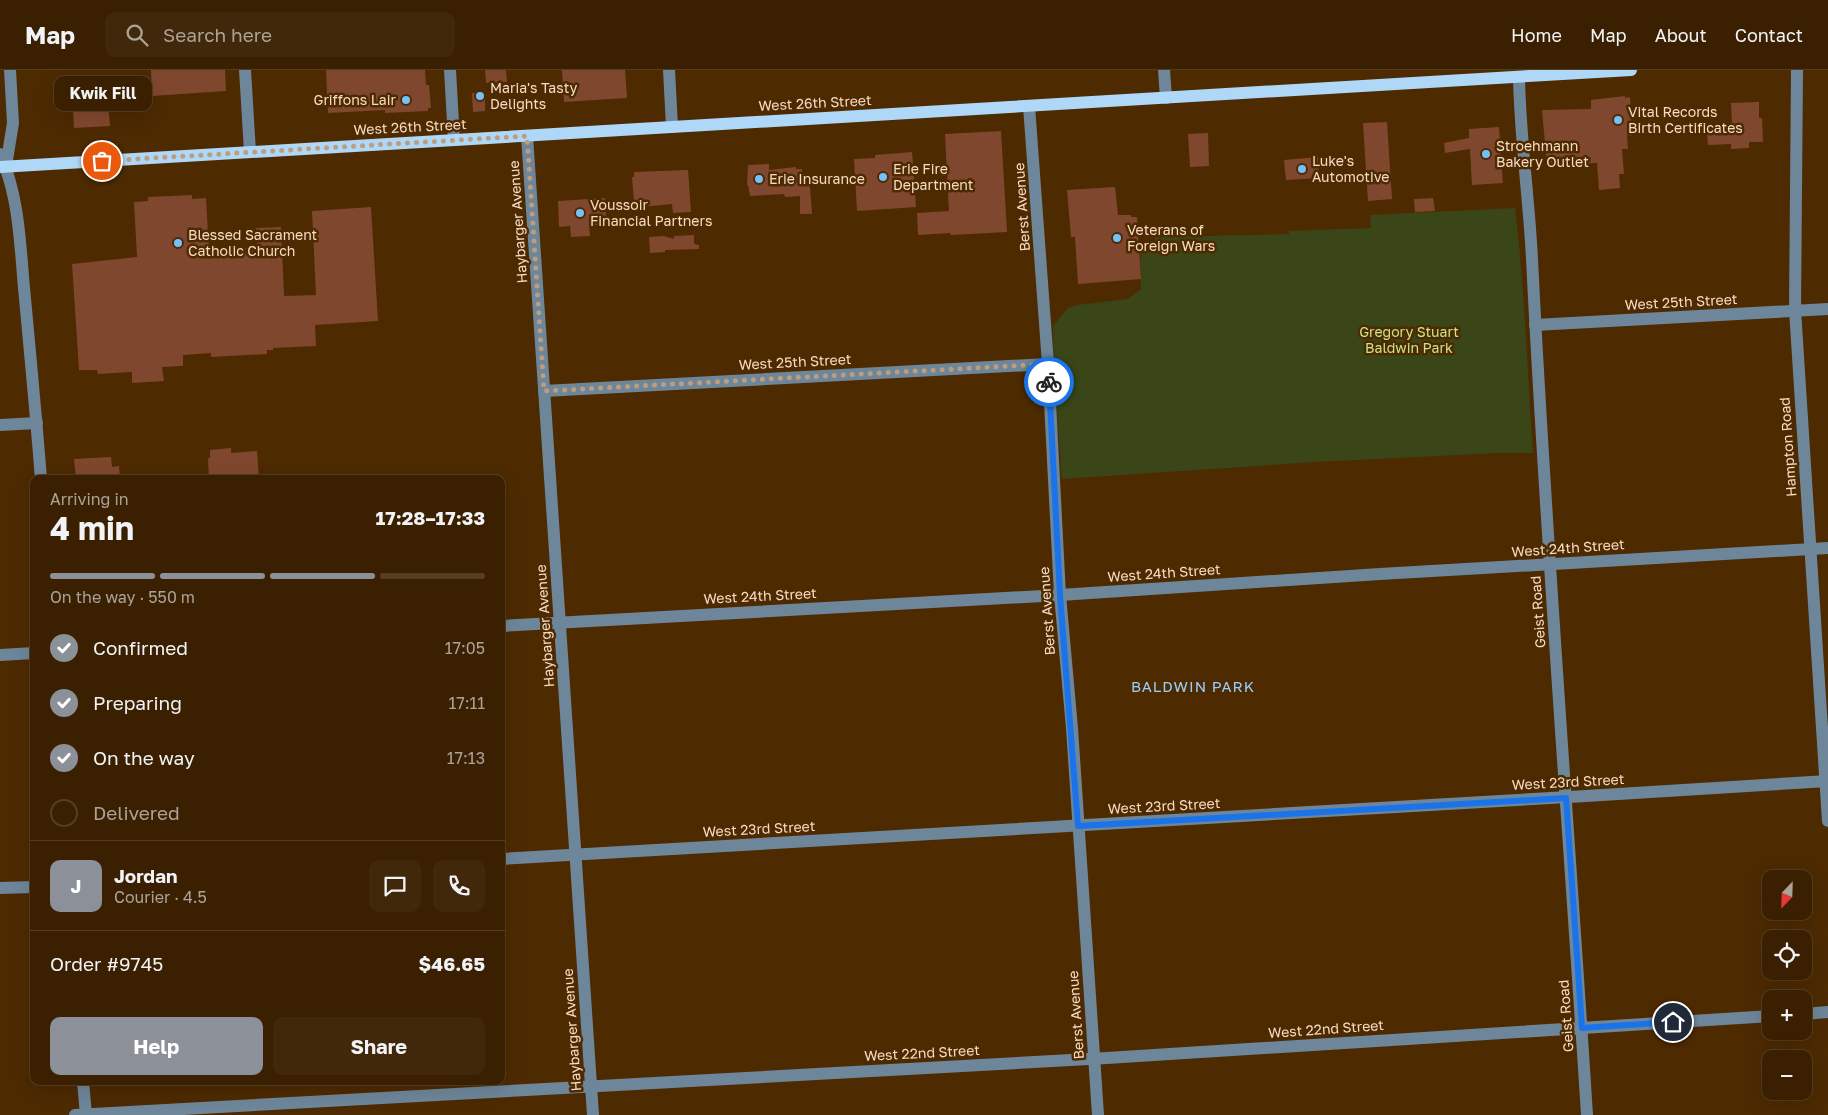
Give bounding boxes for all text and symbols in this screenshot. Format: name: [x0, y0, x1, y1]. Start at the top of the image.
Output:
search box: [105, 12, 455, 57]
text: Map: [25, 20, 75, 49]
icon: search: [123, 21, 151, 49]
text: Search here: [163, 23, 272, 46]
text: Home: [1511, 24, 1562, 46]
text: Map: [1590, 24, 1627, 46]
text: About: [1655, 24, 1707, 46]
text: Contact: [1735, 24, 1803, 46]
callout: Kwik Fill: [53, 76, 151, 111]
place label: Maria's Tasty Delights: [490, 79, 578, 112]
text: Kwik Fill: [70, 83, 136, 103]
marker: Maria's Tasty Delights: [474, 90, 486, 102]
place label: Griffons Lair: [314, 91, 397, 108]
street label: West 26th Street: [758, 91, 872, 114]
marker: Griffons Lair: [400, 94, 412, 106]
place label: Vital Records Birth Certificates: [1628, 103, 1743, 136]
marker: Vital Records Birth Certificates: [1612, 114, 1624, 126]
street label: West 26th Street: [353, 115, 467, 138]
place label: Stroehmann Bakery Outlet: [1496, 137, 1589, 170]
pin: [81, 140, 123, 182]
icon: bag: [88, 147, 116, 175]
marker: Stroehmann Bakery Outlet: [1480, 148, 1492, 160]
place label: Luke's Automotive: [1312, 152, 1389, 185]
street label: Haybarger Avenue: [505, 160, 530, 284]
place label: Erie Fire Department: [893, 160, 973, 193]
street label: Berst Avenue: [1010, 162, 1033, 252]
marker: Luke's Automotive: [1296, 163, 1308, 175]
place label: Erie Insurance: [769, 170, 865, 187]
marker: Erie Fire Department: [877, 171, 889, 183]
marker: Erie Insurance: [753, 173, 765, 185]
place label: Voussoir Financial Partners: [590, 196, 712, 229]
marker: Voussoir Financial Partners: [574, 207, 586, 219]
place label: Veterans of Foreign Wars: [1127, 221, 1215, 254]
place label: Blessed Sacrament Catholic Church: [188, 226, 317, 259]
marker: Veterans of Foreign Wars: [1111, 232, 1123, 244]
marker: Blessed Sacrament Catholic Church: [172, 237, 184, 249]
street label: West 25th Street: [1624, 290, 1738, 313]
park label: Gregory Stuart Baldwin Park: [1359, 323, 1459, 356]
street label: West 25th Street: [738, 350, 852, 373]
courier: [1024, 357, 1074, 407]
icon: bike: [1035, 368, 1063, 396]
street label: Hampton Road: [1776, 397, 1799, 497]
text: Arriving in: [50, 489, 129, 509]
text: 17:28–17:33: [376, 506, 485, 529]
text: 4 min: [50, 509, 134, 547]
street label: West 24th Street: [1511, 535, 1625, 560]
street label: West 24th Street: [1107, 560, 1221, 585]
street label: Haybarger Avenue: [532, 564, 557, 688]
street label: Berst Avenue: [1035, 566, 1058, 656]
street label: Geist Road: [1526, 575, 1549, 649]
street label: West 24th Street: [703, 584, 817, 607]
text: On the way · 550 m: [50, 587, 195, 607]
icon: check: [50, 634, 78, 662]
text: Confirmed: [93, 636, 188, 659]
text: 17:05: [445, 638, 485, 658]
district label: BALDWIN PARK: [1131, 677, 1255, 695]
icon: check: [50, 689, 78, 717]
text: Preparing: [93, 691, 182, 714]
text: 17:11: [448, 693, 485, 713]
icon: check: [50, 744, 78, 772]
text: On the way: [93, 746, 195, 769]
text: 17:13: [447, 748, 485, 768]
street label: West 23rd Street: [1511, 770, 1625, 793]
street label: West 23rd Street: [1107, 794, 1221, 817]
text: Delivered: [93, 801, 180, 824]
street label: West 23rd Street: [702, 817, 816, 840]
button: chat: [369, 860, 421, 912]
button: phone: [433, 860, 485, 912]
text: Jordan: [114, 864, 178, 887]
north arrow: [1762, 870, 1812, 920]
map controls: [1762, 870, 1812, 1100]
text: J: [71, 874, 81, 897]
text: Courier · 4.5: [114, 887, 207, 907]
button: locate: [1762, 930, 1812, 980]
text: Order #9745: [50, 952, 163, 975]
text: $46.65: [419, 952, 485, 975]
street label: Haybarger Avenue: [559, 968, 584, 1092]
street label: Berst Avenue: [1064, 970, 1087, 1060]
street label: Geist Road: [1554, 979, 1577, 1053]
button: +: [1762, 990, 1812, 1040]
pin: [1652, 1001, 1694, 1043]
icon: home: [1659, 1008, 1687, 1036]
street label: West 22nd Street: [1268, 1016, 1384, 1041]
button: Help: [50, 1017, 263, 1075]
button: Share: [273, 1017, 485, 1075]
street label: West 22nd Street: [864, 1041, 980, 1064]
button: −: [1762, 1050, 1812, 1100]

